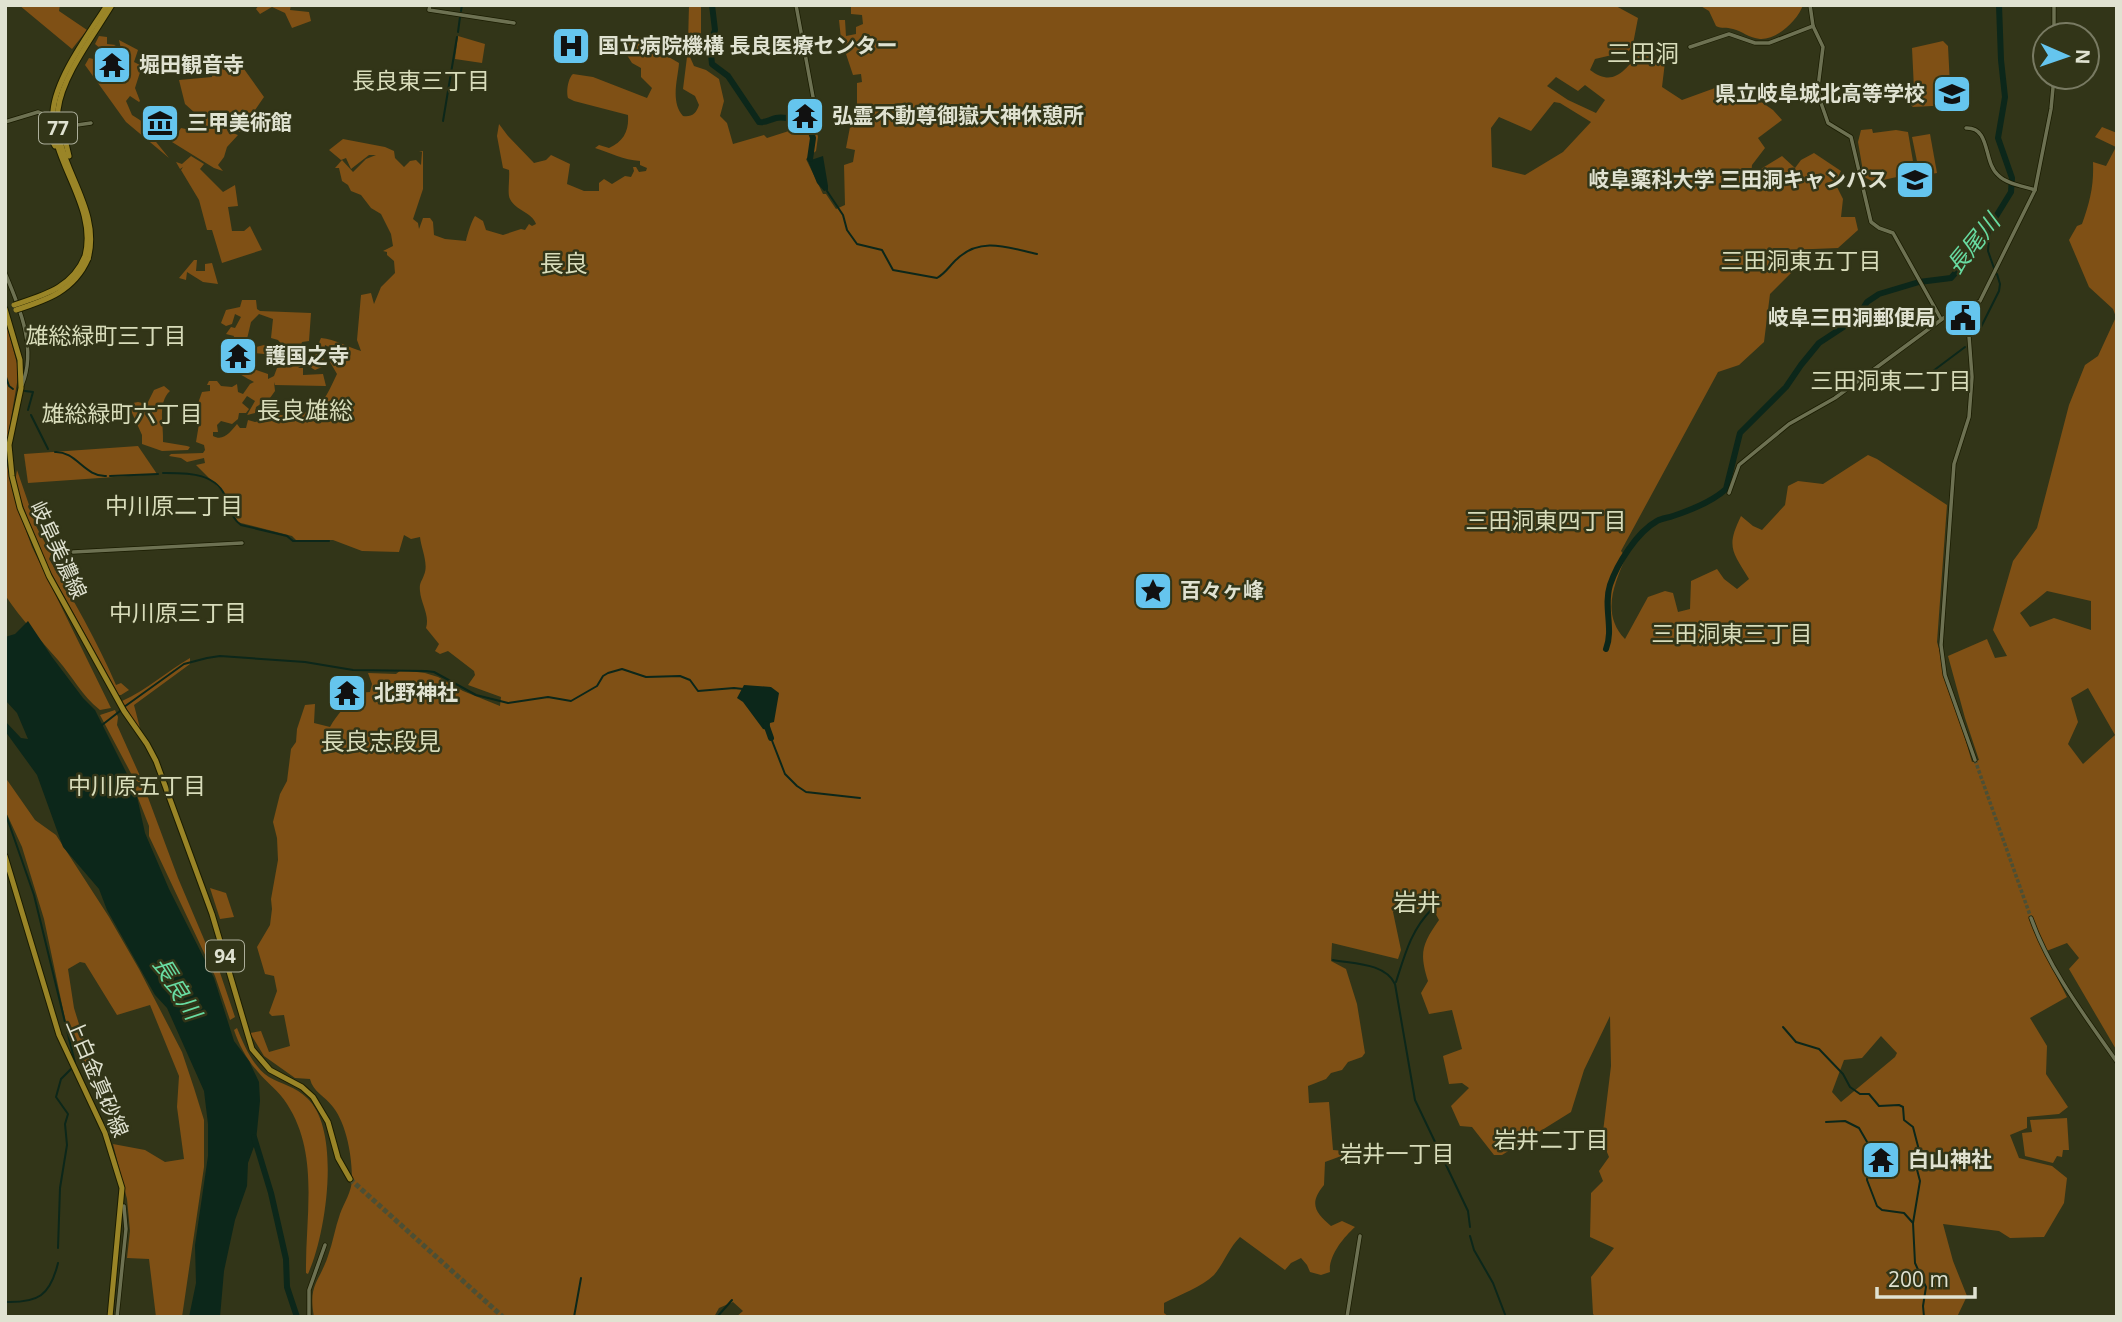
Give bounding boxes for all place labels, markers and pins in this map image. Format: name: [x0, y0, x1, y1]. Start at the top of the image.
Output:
hospital icon: 国立病院機構 長良医療センター: [550, 25, 592, 67]
place label: 国立病院機構 長良医療センター: [598, 31, 897, 59]
temple icon: 堀田観音寺: [91, 44, 133, 86]
place label: 堀田観音寺: [139, 50, 244, 78]
school or university icon: 県立岐阜城北高等学校: [1931, 73, 1973, 115]
place label: 県立岐阜城北高等学校: [1715, 79, 1925, 107]
temple icon: 弘霊不動尊御嶽大神休憩所: [784, 95, 826, 137]
place label: 弘霊不動尊御嶽大神休憩所: [832, 101, 1084, 129]
museum icon: 三甲美術館: [139, 102, 181, 144]
place label: 三甲美術館: [187, 108, 292, 136]
school or university icon: 岐阜薬科大学 三田洞キャンパス: [1894, 159, 1936, 201]
place label: 岐阜薬科大学 三田洞キャンパス: [1589, 165, 1888, 193]
public building icon: 岐阜三田洞郵便局: [1942, 297, 1984, 339]
place label: 岐阜三田洞郵便局: [1768, 303, 1936, 331]
temple icon: 護国之寺: [217, 335, 259, 377]
place label: 護国之寺: [265, 341, 349, 369]
place icon: 百々ヶ峰: [1132, 570, 1174, 612]
place label: 百々ヶ峰: [1180, 576, 1264, 604]
temple icon: 北野神社: [326, 672, 368, 714]
place label: 北野神社: [374, 678, 458, 706]
temple icon: 白山神社: [1860, 1139, 1902, 1181]
place label: 白山神社: [1908, 1145, 1992, 1173]

